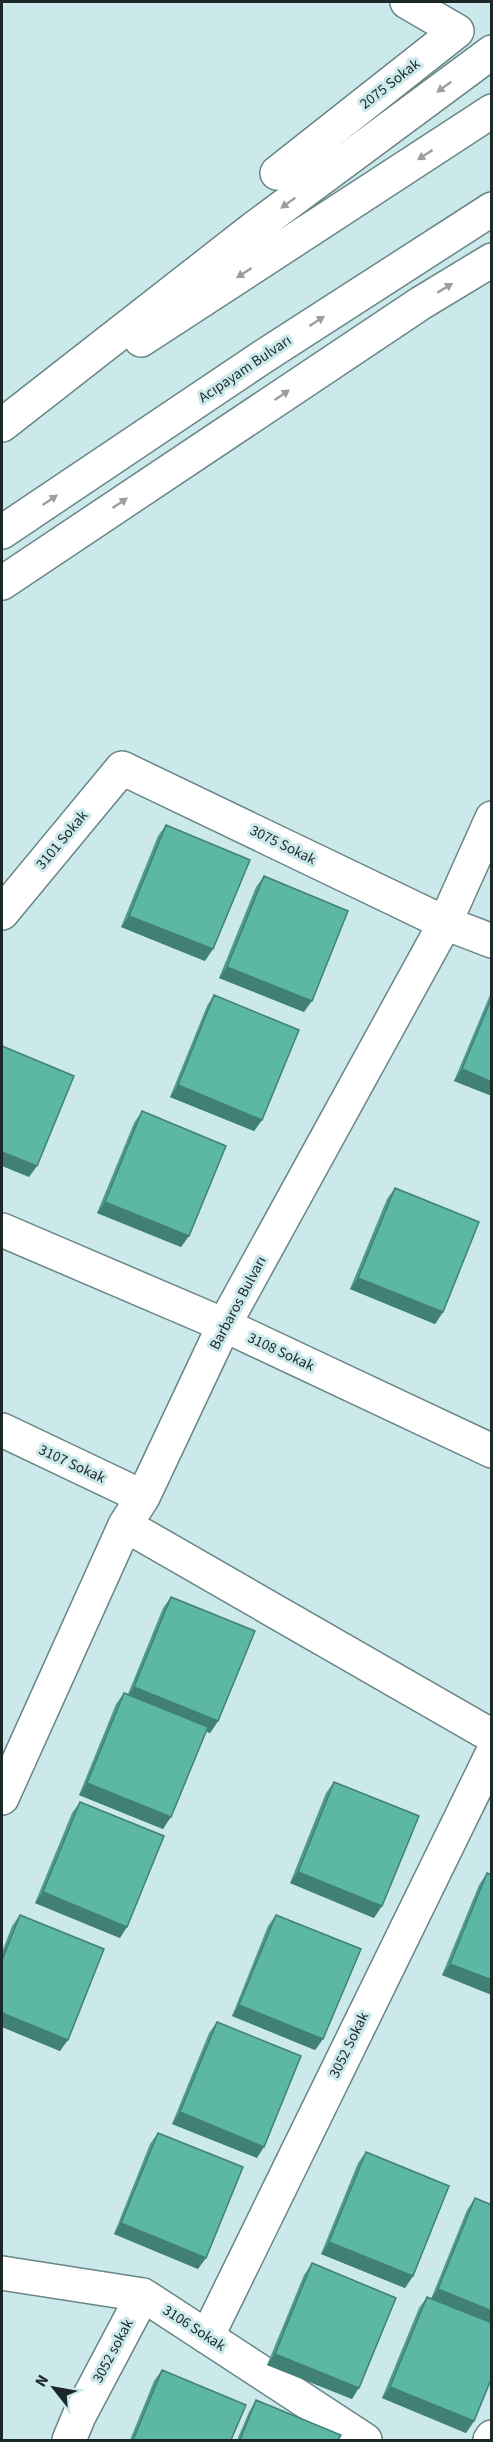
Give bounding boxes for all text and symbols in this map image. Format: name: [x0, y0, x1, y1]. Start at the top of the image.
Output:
street label: 2075 Sokak: [355, 53, 425, 114]
one-way arrow: [437, 81, 453, 93]
one-way arrow: [417, 149, 433, 160]
one-way arrow: [280, 197, 296, 209]
one-way arrow: [236, 267, 252, 278]
one-way arrow: [437, 283, 454, 293]
one-way arrow: [309, 316, 325, 327]
street label: Acıpayam Bulvarı: [194, 330, 296, 408]
one-way arrow: [274, 390, 290, 401]
one-way arrow: [42, 494, 58, 506]
one-way arrow: [112, 498, 128, 509]
street label: 3101 Sokak: [31, 806, 93, 874]
street label: 3075 Sokak: [246, 820, 320, 870]
street label: Barbaros Bulvarı: [204, 1252, 272, 1354]
street label: 3108 Sokak: [244, 1327, 318, 1377]
street label: 3107 Sokak: [35, 1439, 109, 1489]
street label: 3052 Sokak: [324, 2008, 374, 2082]
street label: 3106 Sokak: [158, 2300, 230, 2357]
street label: 3052 sokak: [87, 2315, 139, 2387]
north arrow: [24, 2358, 84, 2418]
text: N: [30, 2371, 54, 2391]

